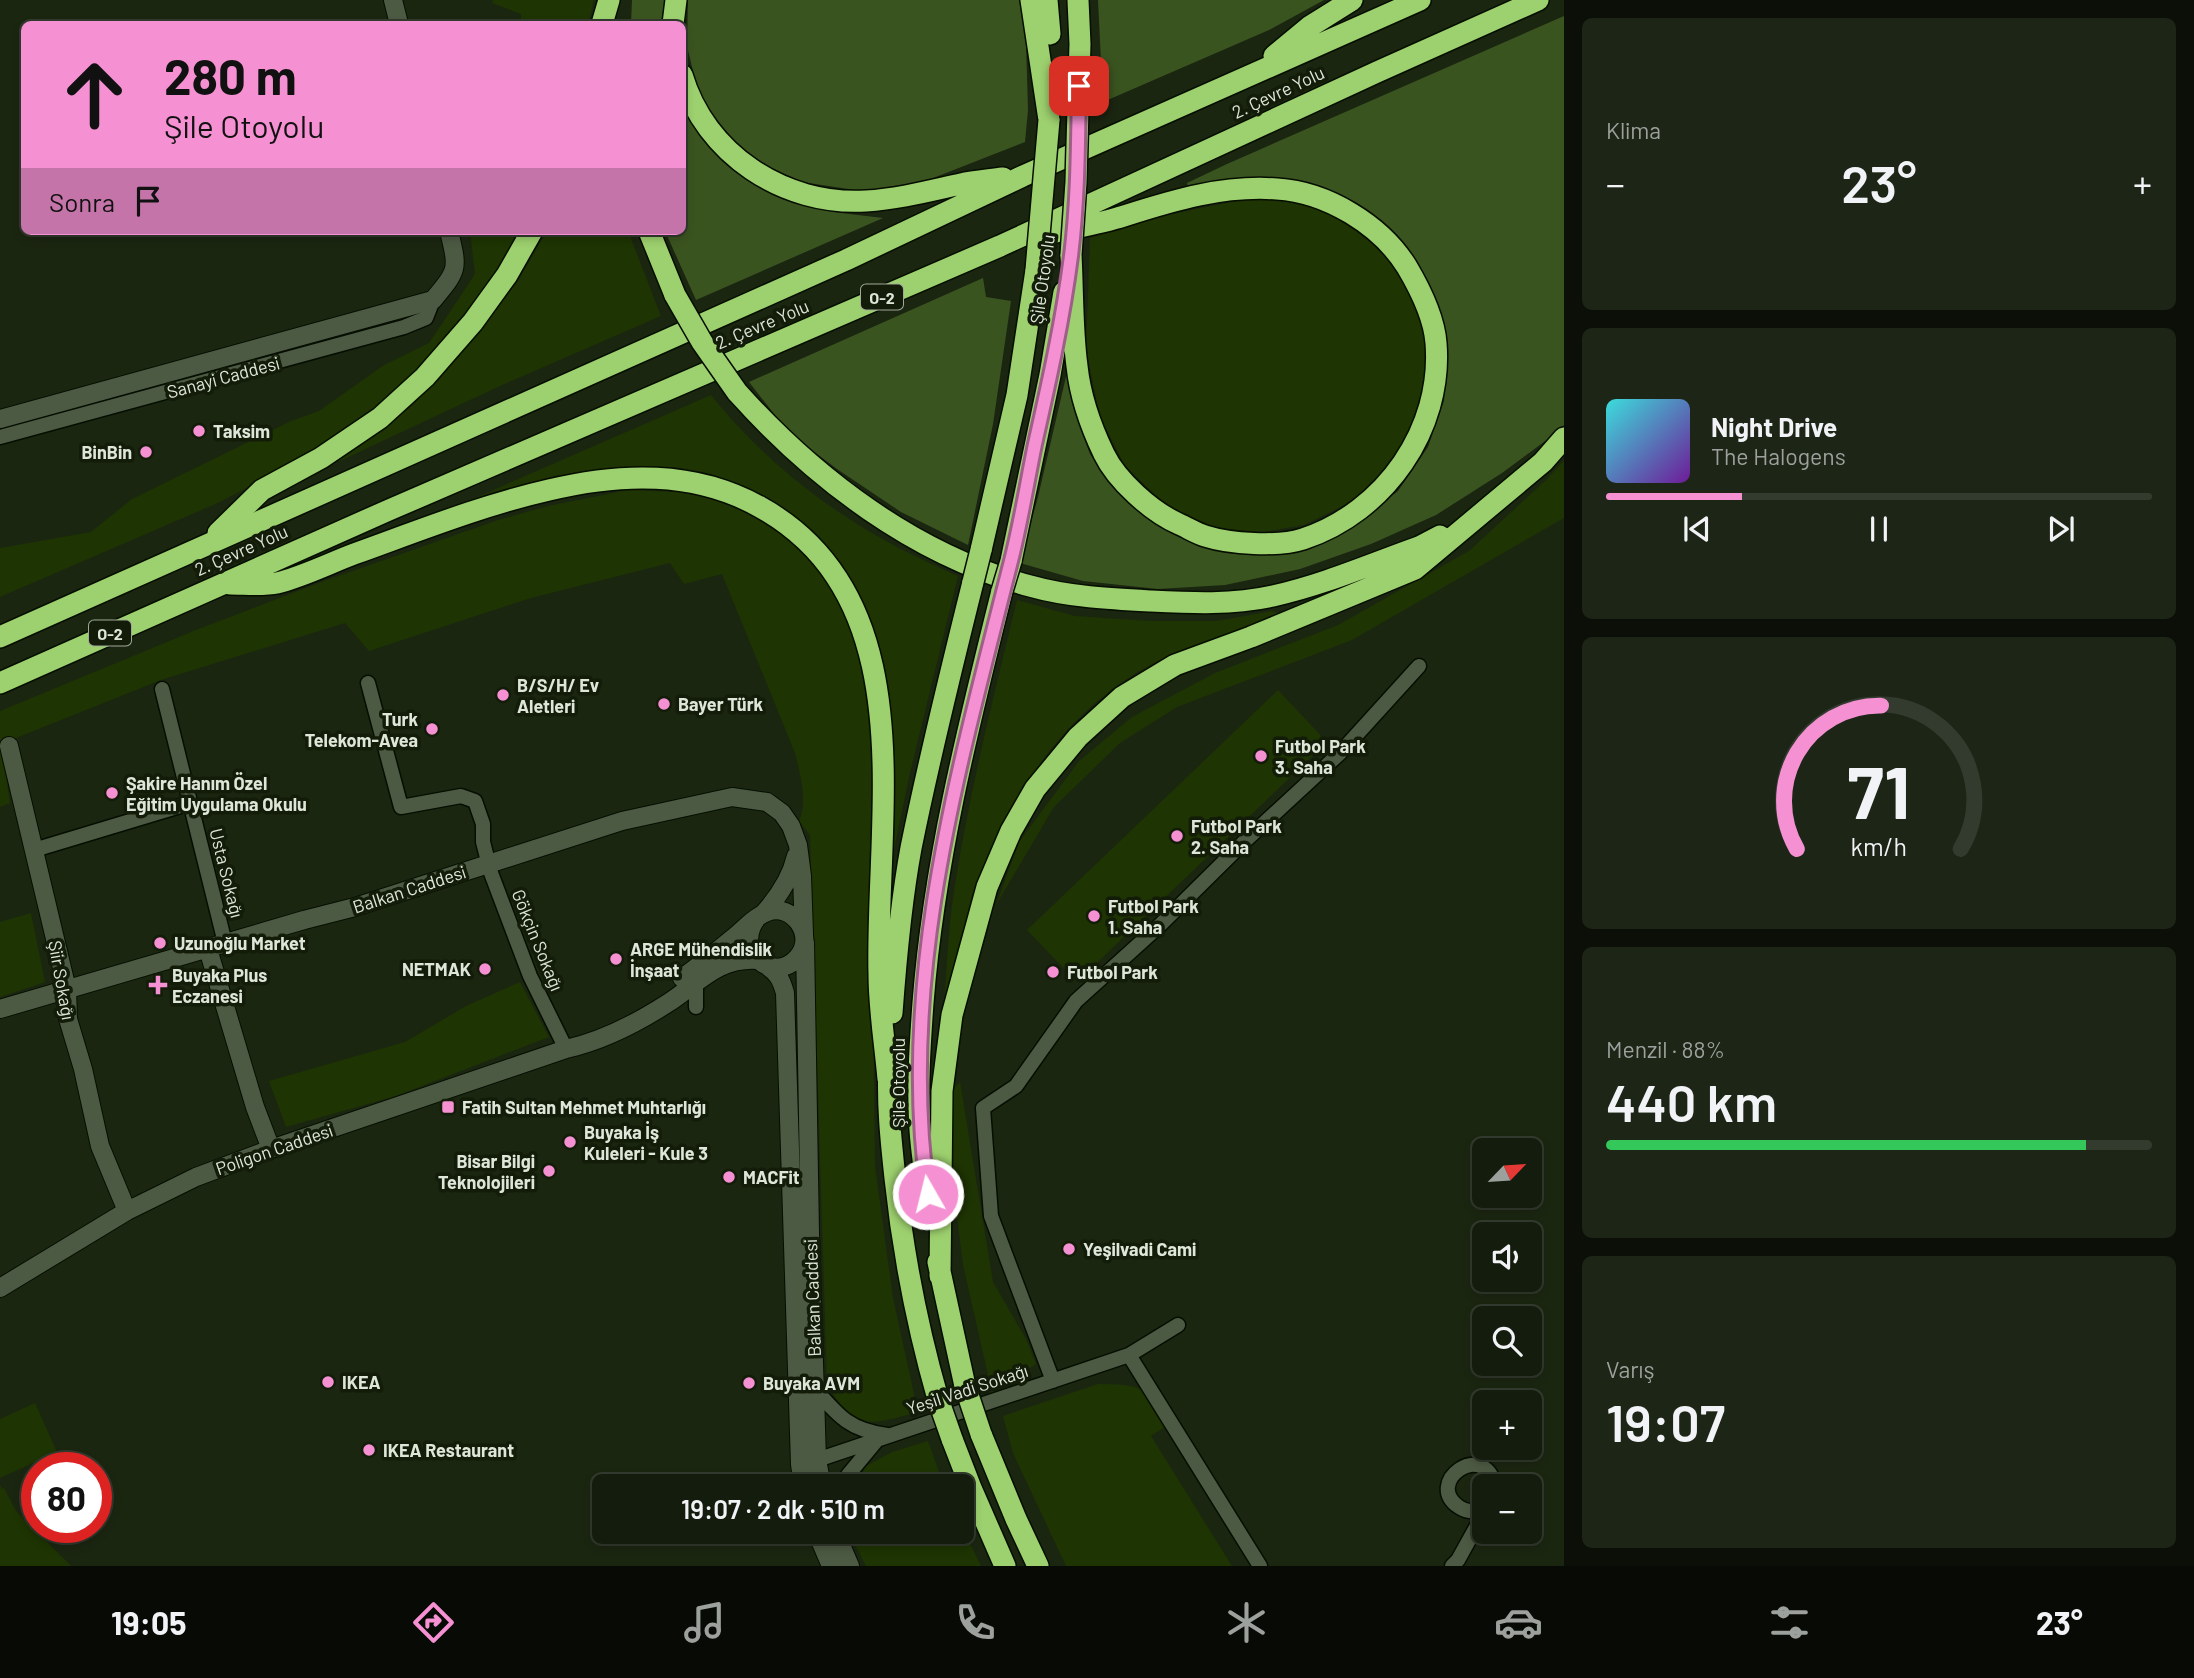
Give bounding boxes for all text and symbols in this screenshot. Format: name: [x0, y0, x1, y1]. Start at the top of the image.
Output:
text: 280 m: [164, 46, 297, 105]
icon: ahead: [49, 49, 140, 140]
pin: [1049, 56, 1109, 116]
street label: 2. Çevre Yolu: [1228, 61, 1328, 123]
icon: arrive: [1060, 67, 1098, 105]
text: Şile Otoyolu: [164, 106, 324, 144]
text: Klima: [1606, 116, 1661, 144]
text: 23°: [1841, 151, 1917, 213]
text: −: [1606, 160, 1625, 206]
text: +: [2133, 160, 2152, 206]
icon: arrive: [129, 182, 167, 220]
text: Sonra: [49, 186, 115, 217]
street label: Şile Otoyolu: [1025, 233, 1059, 325]
road number: O-2: [861, 284, 903, 310]
street label: 2. Çevre Yolu: [712, 294, 812, 354]
street label: Sanayi Caddesi: [164, 351, 282, 403]
text: Night Drive: [1711, 411, 1837, 442]
place label: Taksim: [213, 420, 270, 442]
marker: Taksim: [191, 423, 207, 439]
place label: BinBin: [81, 441, 132, 463]
text: The Halogens: [1711, 442, 1846, 470]
marker: BinBin: [138, 444, 154, 460]
icon: previous: [1678, 510, 1716, 548]
icon: pause: [1860, 510, 1898, 548]
icon: next: [2042, 510, 2080, 548]
street label: 2. Çevre Yolu: [191, 520, 291, 580]
road number: O-2: [89, 620, 131, 646]
place label: B/S/H/ Ev Aletleri: [517, 674, 599, 717]
marker: B/S/H/ Ev Aletleri: [495, 687, 511, 703]
place label: Bayer Türk: [678, 693, 764, 715]
marker: Bayer Türk: [656, 696, 672, 712]
place label: Turk Telekom-Avea: [305, 708, 418, 751]
marker: Turk Telekom-Avea: [424, 721, 440, 737]
place label: Futbol Park 3. Saha: [1275, 735, 1366, 778]
text: 71: [1848, 746, 1910, 834]
marker: Futbol Park 3. Saha: [1253, 748, 1269, 764]
place label: Şakire Hanım Özel Eğitim Uygulama Okulu: [126, 772, 307, 815]
marker: Şakire Hanım Özel Eğitim Uygulama Okulu: [104, 785, 120, 801]
place label: Futbol Park 2. Saha: [1191, 815, 1282, 858]
street label: Usta Sokağı: [205, 826, 249, 920]
marker: Futbol Park 2. Saha: [1169, 828, 1185, 844]
text: km/h: [1851, 831, 1907, 861]
street label: Balkan Caddesi: [350, 860, 468, 918]
street label: Gökçin Sokağı: [508, 886, 568, 994]
place label: Futbol Park 1. Saha: [1108, 895, 1199, 938]
marker: Futbol Park 1. Saha: [1086, 908, 1102, 924]
place label: Uzunoğlu Market: [174, 932, 306, 954]
marker: Uzunoğlu Market: [152, 935, 168, 951]
place label: ARGE Mühendislik İnşaat: [630, 938, 773, 981]
street label: Şiir Sokağı: [44, 939, 80, 1021]
marker: ARGE Mühendislik İnşaat: [608, 951, 624, 967]
place label: NETMAK: [402, 958, 471, 980]
marker: NETMAK: [477, 961, 493, 977]
place label: Futbol Park: [1067, 961, 1158, 983]
place label: Buyaka Plus Eczanesi: [172, 964, 267, 1007]
marker: Futbol Park: [1045, 964, 1061, 980]
marker: Buyaka Plus Eczanesi: [150, 977, 166, 993]
text: Menzil · 88%: [1606, 1035, 1725, 1063]
street label: Şile Otoyolu: [887, 1038, 909, 1128]
text: 440 km: [1606, 1070, 1777, 1132]
place label: Fatih Sultan Mehmet Muhtarlığı: [462, 1096, 706, 1118]
marker: Fatih Sultan Mehmet Muhtarlığı: [440, 1099, 456, 1115]
street label: Poligon Caddesi: [213, 1119, 335, 1179]
place label: Buyaka İş Kuleleri - Kule 3: [584, 1121, 708, 1164]
marker: Buyaka İş Kuleleri - Kule 3: [562, 1134, 578, 1150]
north arrow: [1472, 1138, 1542, 1208]
map controls: [1472, 1138, 1542, 1544]
place label: Bisar Bilgi Teknolojileri: [438, 1150, 535, 1193]
position arrow: [891, 1157, 965, 1231]
marker: Bisar Bilgi Teknolojileri: [541, 1163, 557, 1179]
place label: MACFit: [743, 1166, 800, 1188]
marker: MACFit: [721, 1169, 737, 1185]
button: sound: [1472, 1222, 1542, 1292]
place label: Yeşilvadi Cami: [1083, 1238, 1196, 1260]
street label: Balkan Caddesi: [799, 1239, 825, 1357]
marker: Yeşilvadi Cami: [1061, 1241, 1077, 1257]
button: search: [1472, 1306, 1542, 1376]
text: Varış: [1606, 1355, 1655, 1383]
street label: Yeşil Vadi Sokağı: [903, 1359, 1031, 1419]
place label: IKEA: [342, 1371, 381, 1393]
place label: Buyaka AVM: [763, 1372, 860, 1394]
marker: IKEA: [320, 1374, 336, 1390]
marker: Buyaka AVM: [741, 1375, 757, 1391]
button: +: [1472, 1390, 1542, 1460]
text: 19:07: [1606, 1390, 1725, 1452]
place label: IKEA Restaurant: [383, 1439, 514, 1461]
marker: IKEA Restaurant: [361, 1442, 377, 1458]
speed limit sign: 80: [21, 1452, 112, 1543]
button: −: [1472, 1474, 1542, 1544]
text: 19:07 · 2 dk · 510 m: [681, 1493, 885, 1524]
icon: directions: [409, 1598, 458, 1647]
icon: music: [680, 1598, 729, 1647]
icon: phone: [951, 1598, 1000, 1647]
icon: climate: [1222, 1598, 1271, 1647]
icon: car: [1494, 1598, 1543, 1647]
icon: filters: [1765, 1598, 1814, 1647]
text: 19:05: [111, 1603, 187, 1641]
text: 23°: [2036, 1603, 2083, 1641]

